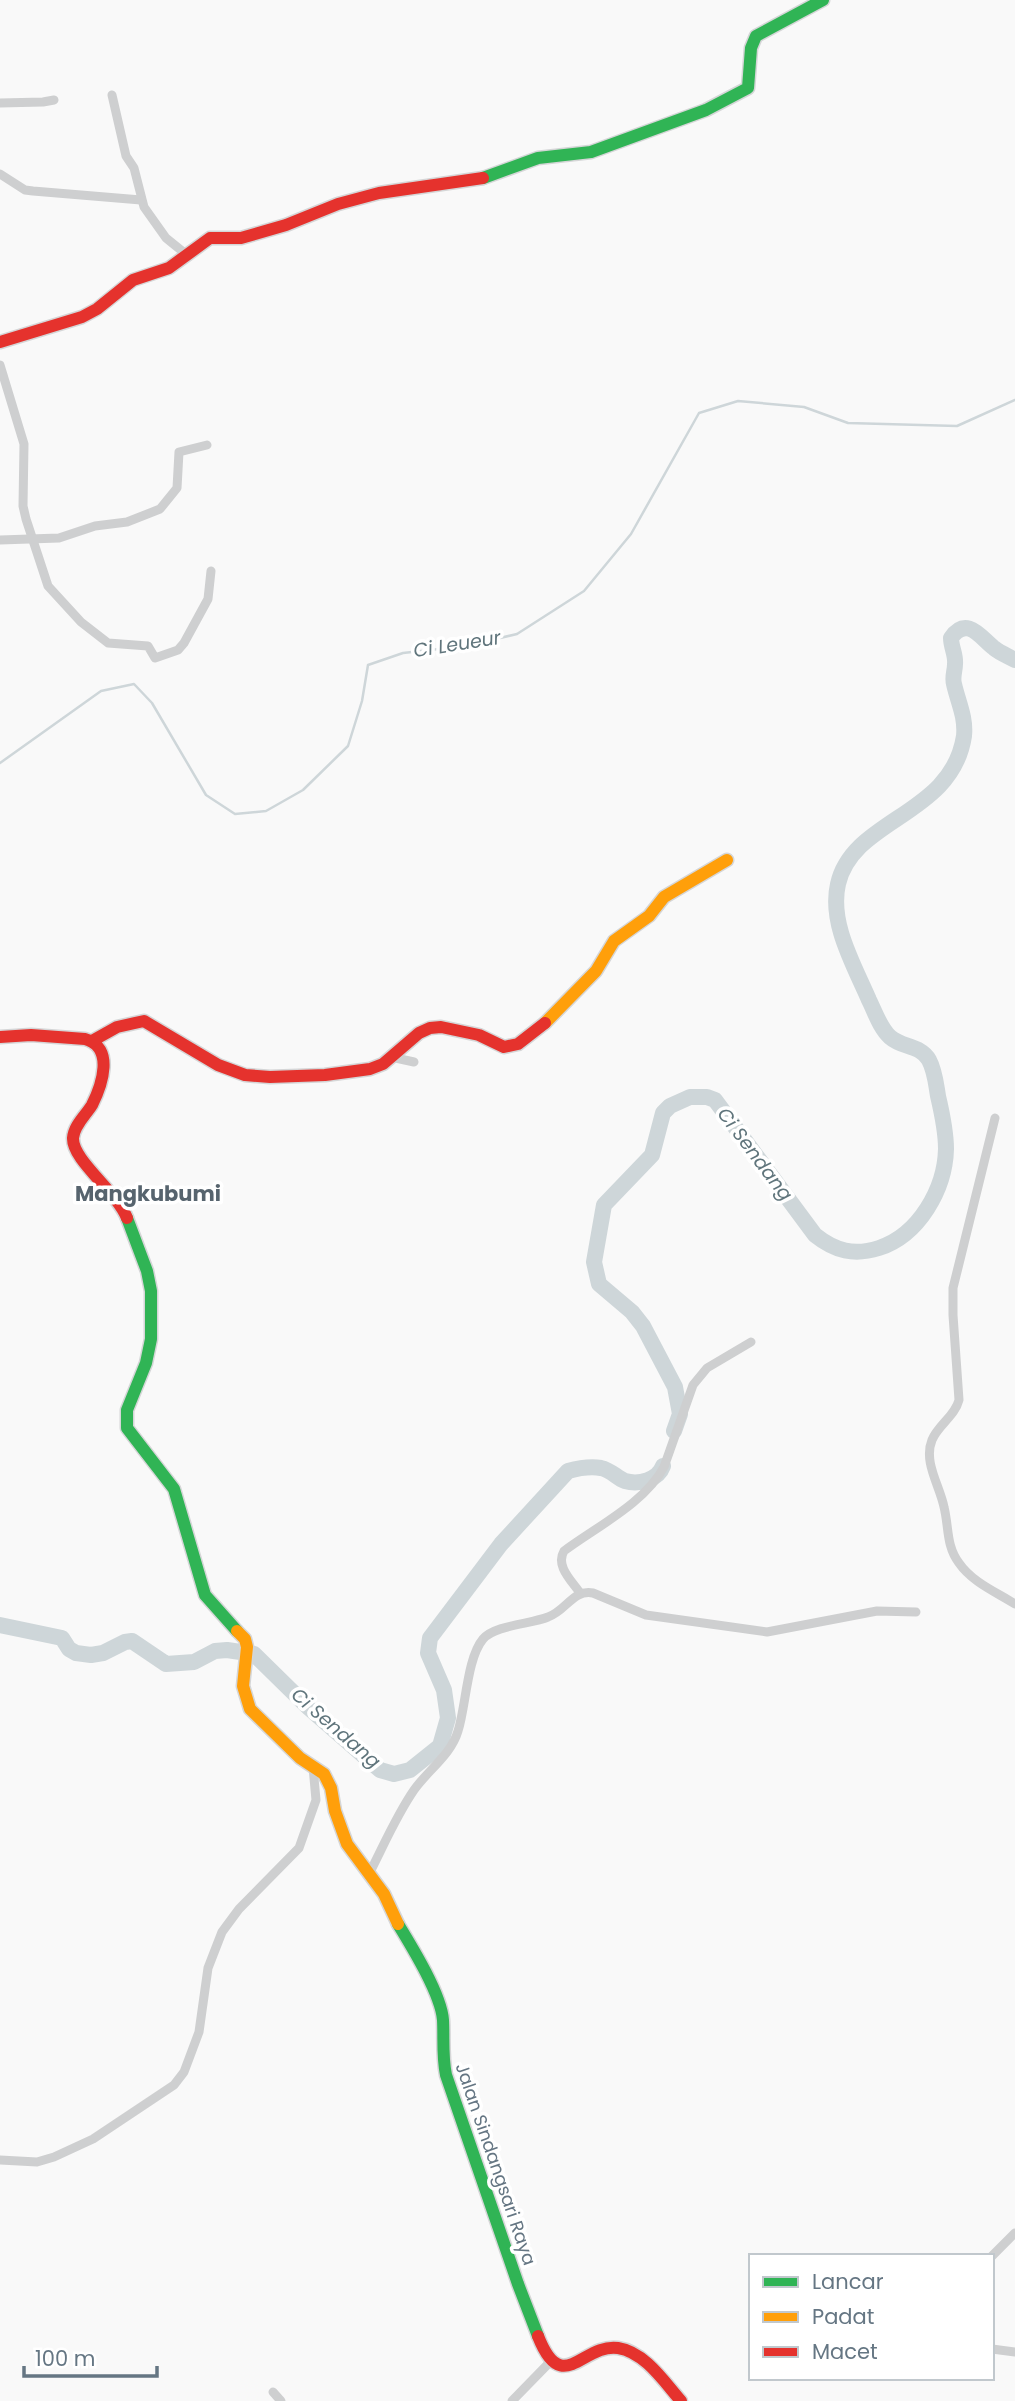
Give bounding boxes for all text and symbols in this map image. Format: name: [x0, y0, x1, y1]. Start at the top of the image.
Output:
water label: Ci Leueur: [411, 624, 504, 664]
water label: Ci Sendang: [711, 1102, 799, 1206]
district label: Mangkubumi: [75, 1179, 221, 1208]
water label: Ci Sendang: [285, 1681, 387, 1775]
street label: Jalan Sindangsari Raya: [450, 2060, 542, 2268]
legend: [749, 2254, 994, 2380]
text: Lancar: [812, 2267, 884, 2296]
text: Padat: [812, 2302, 874, 2331]
scale bar: [24, 2334, 158, 2378]
text: Macet: [812, 2337, 878, 2366]
text: 100 m: [35, 2344, 95, 2373]

